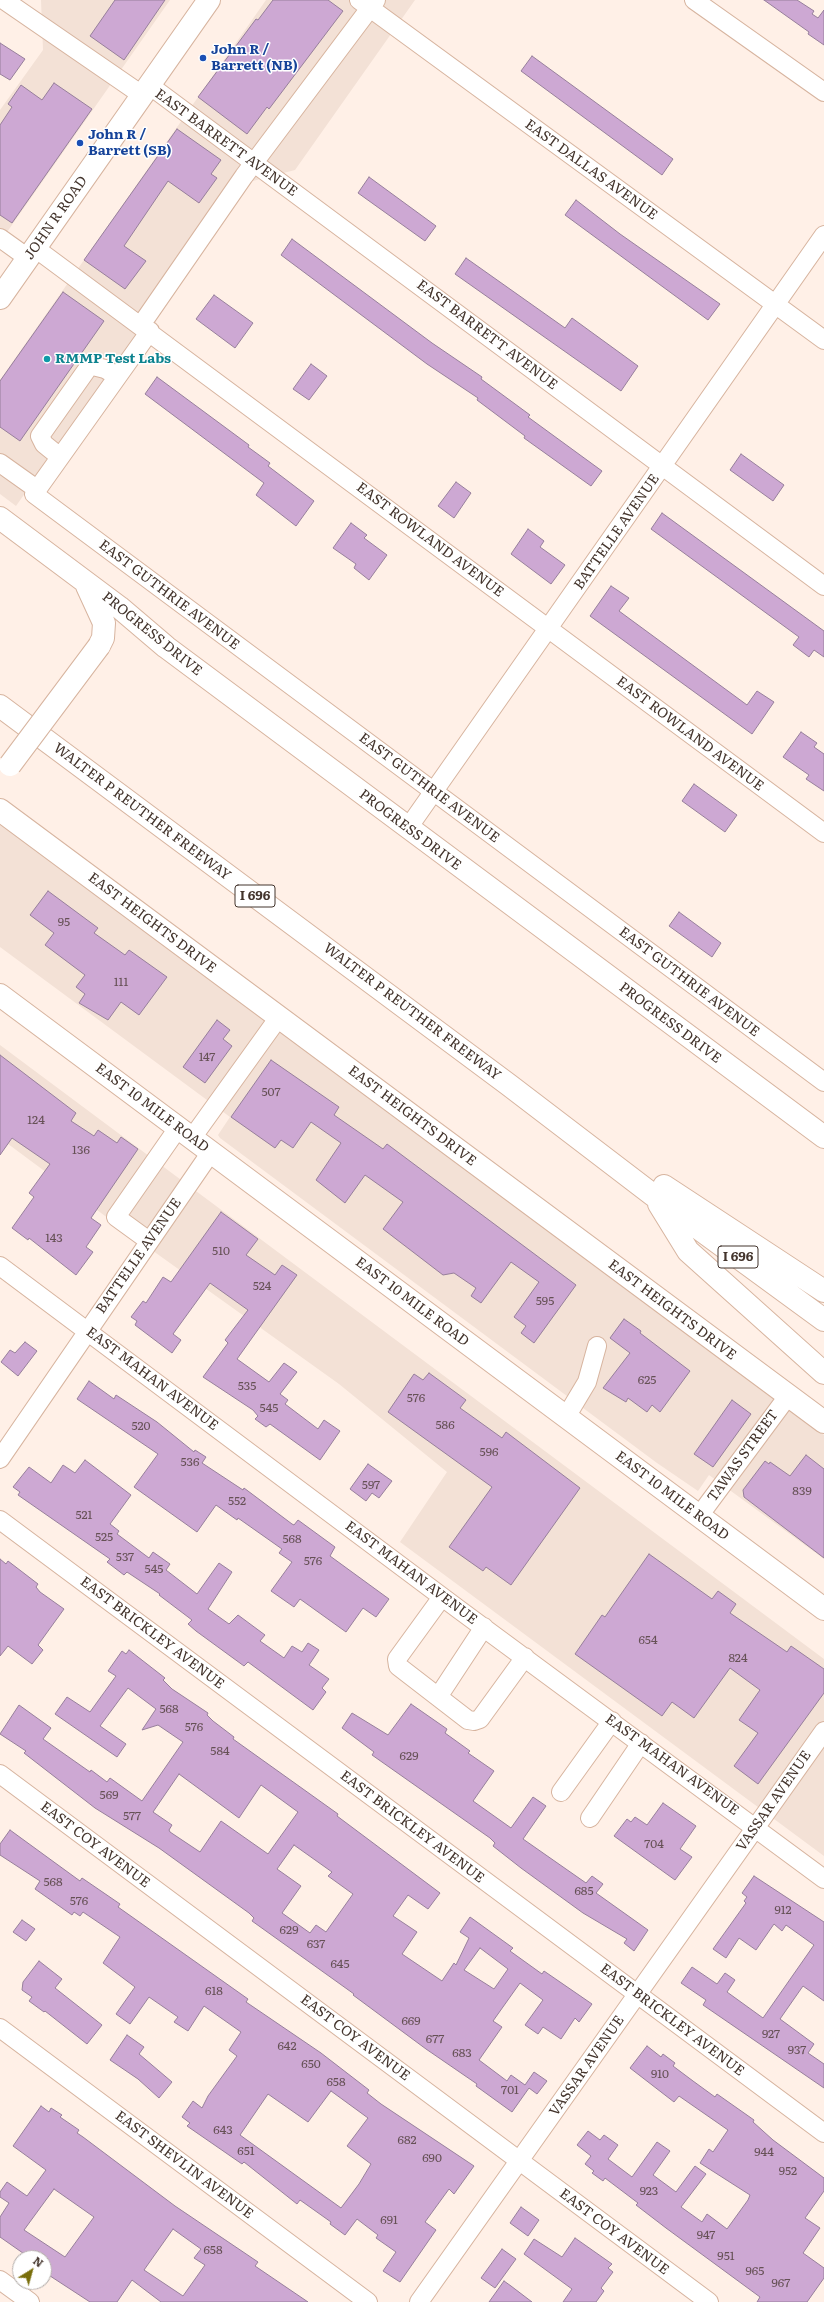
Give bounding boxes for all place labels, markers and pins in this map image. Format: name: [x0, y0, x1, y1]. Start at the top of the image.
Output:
place label: John R / Barrett (NB): [211, 42, 298, 74]
marker: John R / Barrett (NB): [198, 53, 208, 63]
place label: John R / Barrett (SB): [88, 127, 172, 160]
marker: John R / Barrett (SB): [75, 138, 85, 148]
place label: RMMP Test Labs: [55, 351, 171, 367]
marker: RMMP Test Labs: [42, 354, 52, 364]

